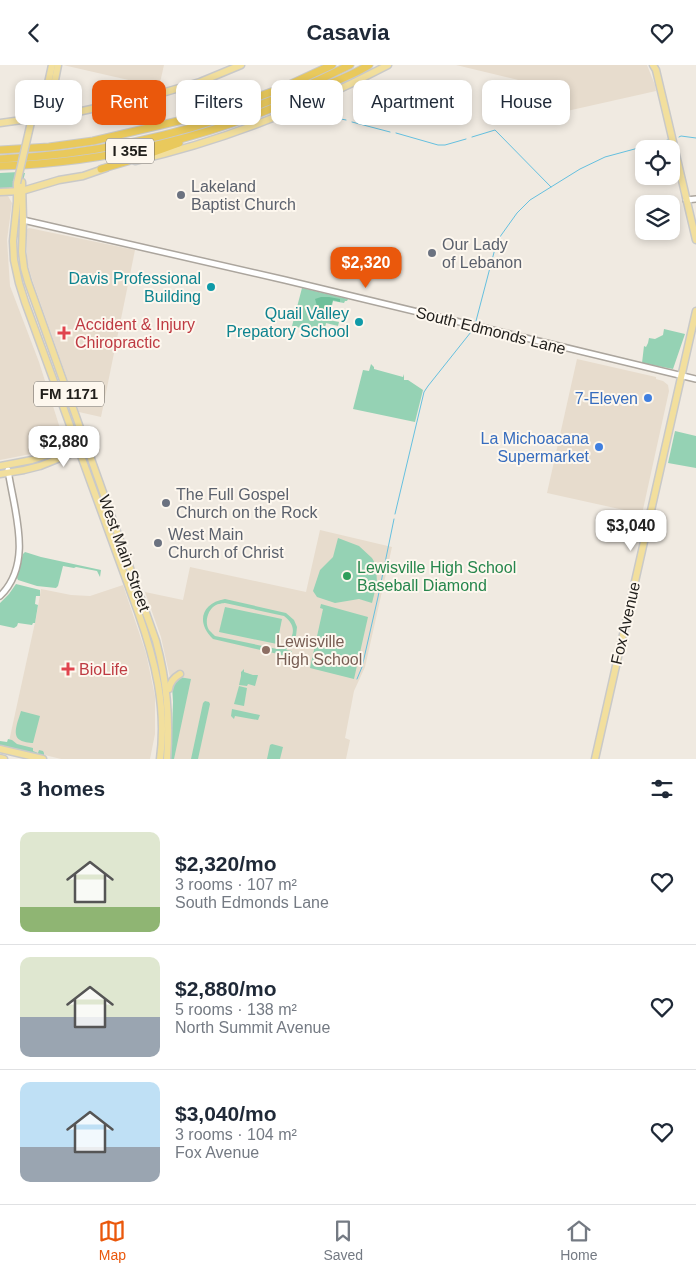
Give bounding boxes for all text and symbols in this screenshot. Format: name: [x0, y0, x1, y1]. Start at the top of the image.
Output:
icon: back: [20, 19, 48, 47]
icon: heart: [648, 19, 676, 47]
text: Casavia: [306, 20, 390, 45]
chip: Buy: [15, 80, 82, 125]
chip: Rent: [92, 80, 166, 125]
chip: Filters: [176, 80, 261, 125]
chip: New: [271, 80, 343, 125]
chip: Apartment: [353, 80, 472, 125]
chip: House: [482, 80, 570, 125]
road number: I 35E: [106, 139, 154, 163]
map controls: [635, 140, 680, 240]
button: locate: [635, 140, 680, 185]
place label: Lakeland Baptist Church: [191, 178, 296, 213]
marker: Lakeland Baptist Church: [175, 189, 187, 201]
button: layers: [635, 195, 680, 240]
place label: Our Lady of Lebanon: [442, 236, 522, 271]
pin: $2,320: [325, 247, 407, 289]
marker: Our Lady of Lebanon: [426, 247, 438, 259]
text: $2,320: [342, 254, 390, 271]
place label: Davis Professional Building: [69, 270, 201, 305]
marker: Davis Professional Building: [205, 281, 217, 293]
street label: South Edmonds Lane: [414, 304, 568, 357]
place label: Quail Valley Prepatory School: [226, 305, 349, 340]
place label: Accident & Injury Chiropractic: [75, 316, 195, 351]
marker: Quail Valley Prepatory School: [353, 316, 365, 328]
marker: Accident & Injury Chiropractic: [57, 326, 71, 340]
road number: FM 1171: [34, 381, 104, 407]
place label: 7-Eleven: [575, 390, 638, 407]
marker: 7-Eleven: [642, 392, 654, 404]
pin: $2,880: [23, 425, 105, 468]
place label: La Michoacana Supermarket: [480, 430, 590, 465]
text: $2,880: [40, 433, 88, 450]
marker: La Michoacana Supermarket: [593, 441, 605, 453]
place label: The Full Gospel Church on the Rock: [176, 486, 318, 521]
street label: West Main Street: [96, 493, 154, 614]
marker: The Full Gospel Church on the Rock: [160, 497, 172, 509]
pin: $3,040: [590, 509, 672, 552]
text: $3,040: [607, 517, 655, 534]
place label: West Main Church of Christ: [168, 526, 284, 561]
marker: West Main Church of Christ: [152, 537, 164, 549]
place label: Lewisville High School Baseball Diamond: [357, 559, 516, 594]
marker: Lewisville High School Baseball Diamond: [341, 570, 353, 582]
street label: Fox Avenue: [608, 580, 643, 666]
place label: Lewisville High School: [276, 633, 362, 668]
marker: Lewisville High School: [260, 644, 272, 656]
place label: BioLife: [79, 661, 128, 678]
marker: BioLife: [61, 662, 75, 676]
icon: filters: [648, 775, 676, 803]
text: 3 homes: [20, 777, 105, 800]
icon: home: [60, 852, 120, 912]
text: $2,320/mo: [175, 852, 277, 875]
icon: heart: [648, 868, 676, 896]
text: 3 rooms · 107 m²: [175, 876, 297, 893]
text: South Edmonds Lane: [175, 894, 329, 911]
icon: home: [60, 977, 120, 1037]
text: $2,880/mo: [175, 977, 277, 1000]
icon: heart: [648, 993, 676, 1021]
text: 5 rooms · 138 m²: [175, 1001, 297, 1018]
text: North Summit Avenue: [175, 1019, 330, 1036]
icon: home: [60, 1102, 120, 1162]
text: $3,040/mo: [175, 1102, 277, 1125]
icon: heart: [648, 1118, 676, 1146]
text: 3 rooms · 104 m²: [175, 1126, 297, 1143]
text: Fox Avenue: [175, 1144, 259, 1161]
tab: Map: [98, 1217, 126, 1263]
tab: Saved: [323, 1217, 363, 1263]
tab: Home: [560, 1217, 597, 1263]

